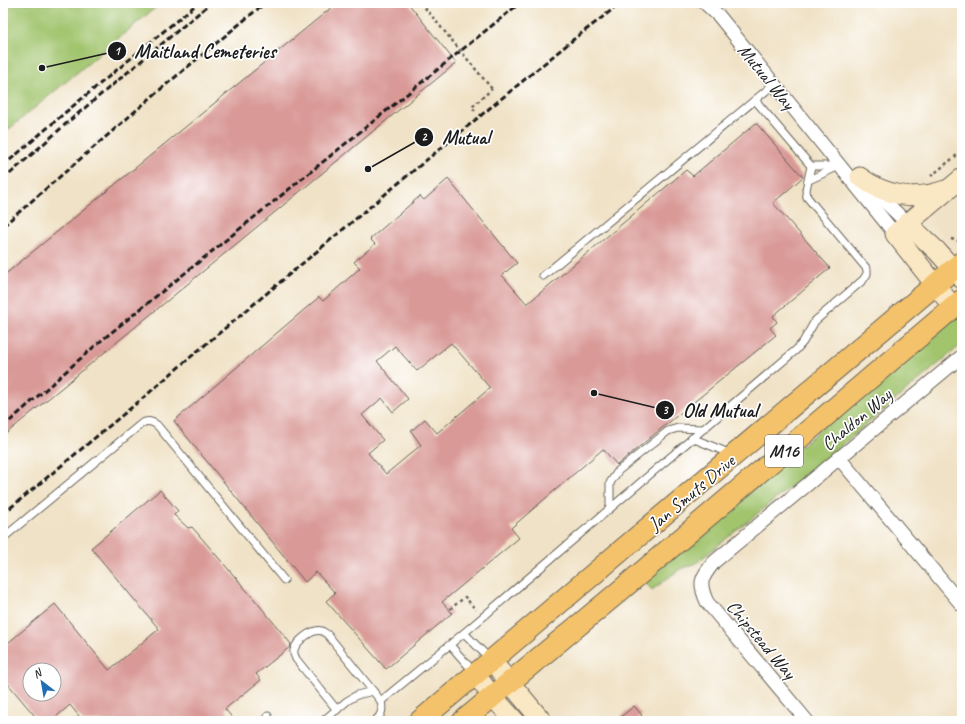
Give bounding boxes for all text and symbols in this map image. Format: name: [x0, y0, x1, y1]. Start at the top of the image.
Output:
callout: Maitland Cemeteries: [107, 35, 284, 67]
text: Maitland Cemeteries: [134, 39, 278, 64]
street label: Mutual Way: [732, 39, 801, 116]
text: 1: [114, 43, 121, 59]
callout: Mutual: [414, 121, 498, 153]
text: Mutual: [442, 125, 493, 150]
text: 2: [421, 129, 428, 145]
street label: Chaldon Way: [817, 382, 898, 456]
callout: Old Mutual: [655, 394, 765, 426]
text: Old Mutual: [683, 398, 762, 423]
text: 3: [662, 402, 669, 418]
road number: M16: [765, 435, 803, 467]
street label: Jan Smuts Drive: [642, 448, 741, 537]
street label: Chipstead Way: [721, 595, 802, 685]
north arrow: [22, 662, 62, 702]
text: N: [30, 665, 45, 681]

